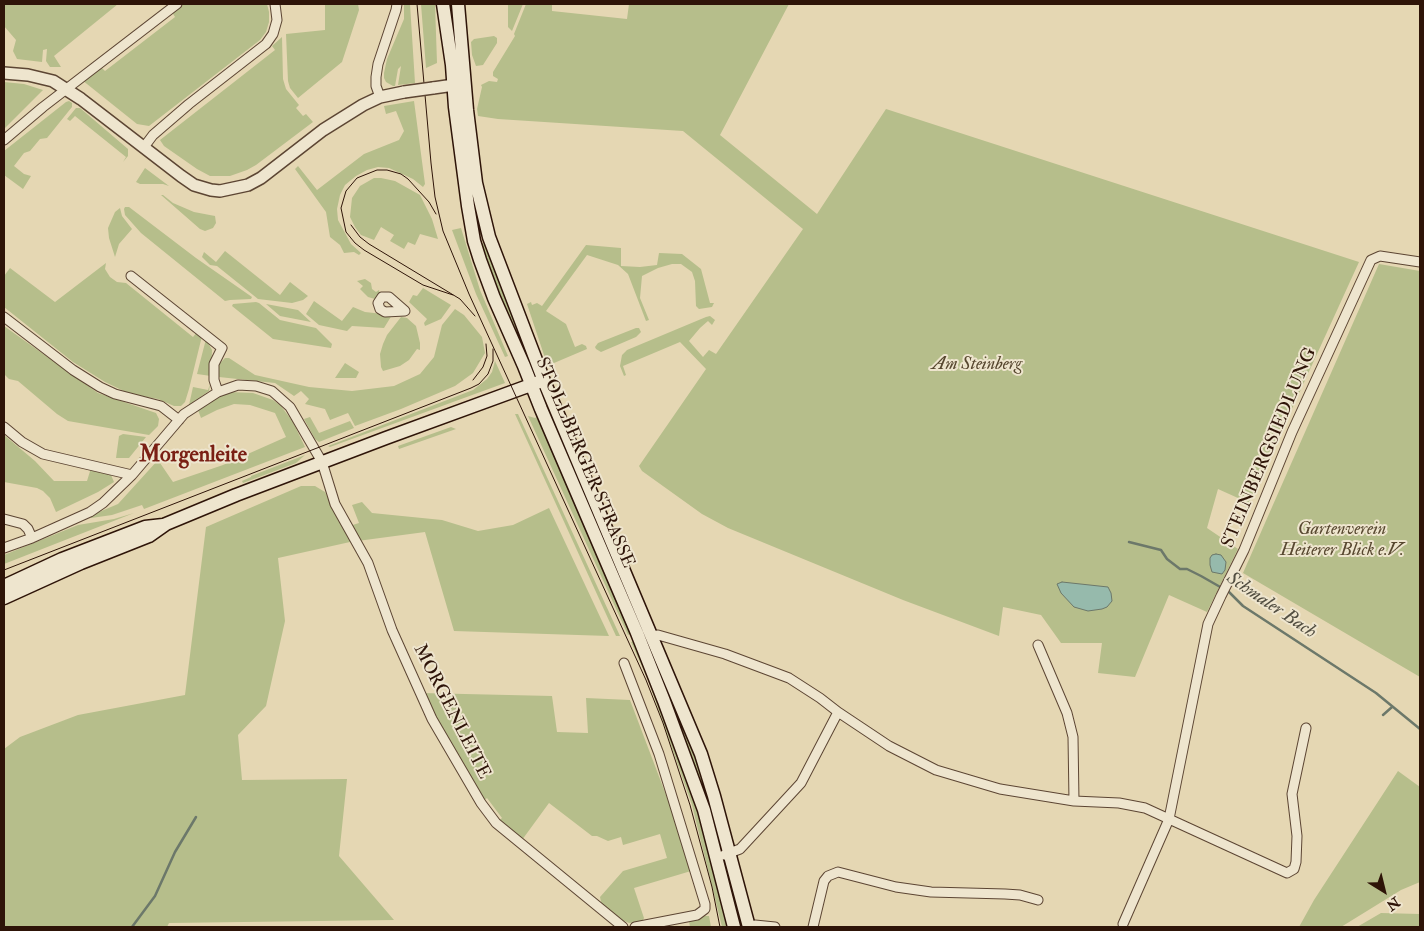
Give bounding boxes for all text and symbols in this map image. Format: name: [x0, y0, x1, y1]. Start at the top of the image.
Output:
street label: STEINBERGSIEDLUNG: [1218, 344, 1322, 552]
street label: STOLLBERGER STRASSE: [530, 354, 638, 572]
park label: Am Steinberg: [932, 354, 1022, 376]
district label: Morgenleite: [139, 443, 247, 469]
park label: Gartenverein Heiterer Blick e.V.: [1280, 519, 1404, 562]
water label: Schmaler Bach: [1222, 568, 1320, 644]
street label: MORGENLEITE: [408, 641, 494, 783]
north arrow: [1359, 866, 1409, 916]
text: N: [1383, 893, 1403, 914]

